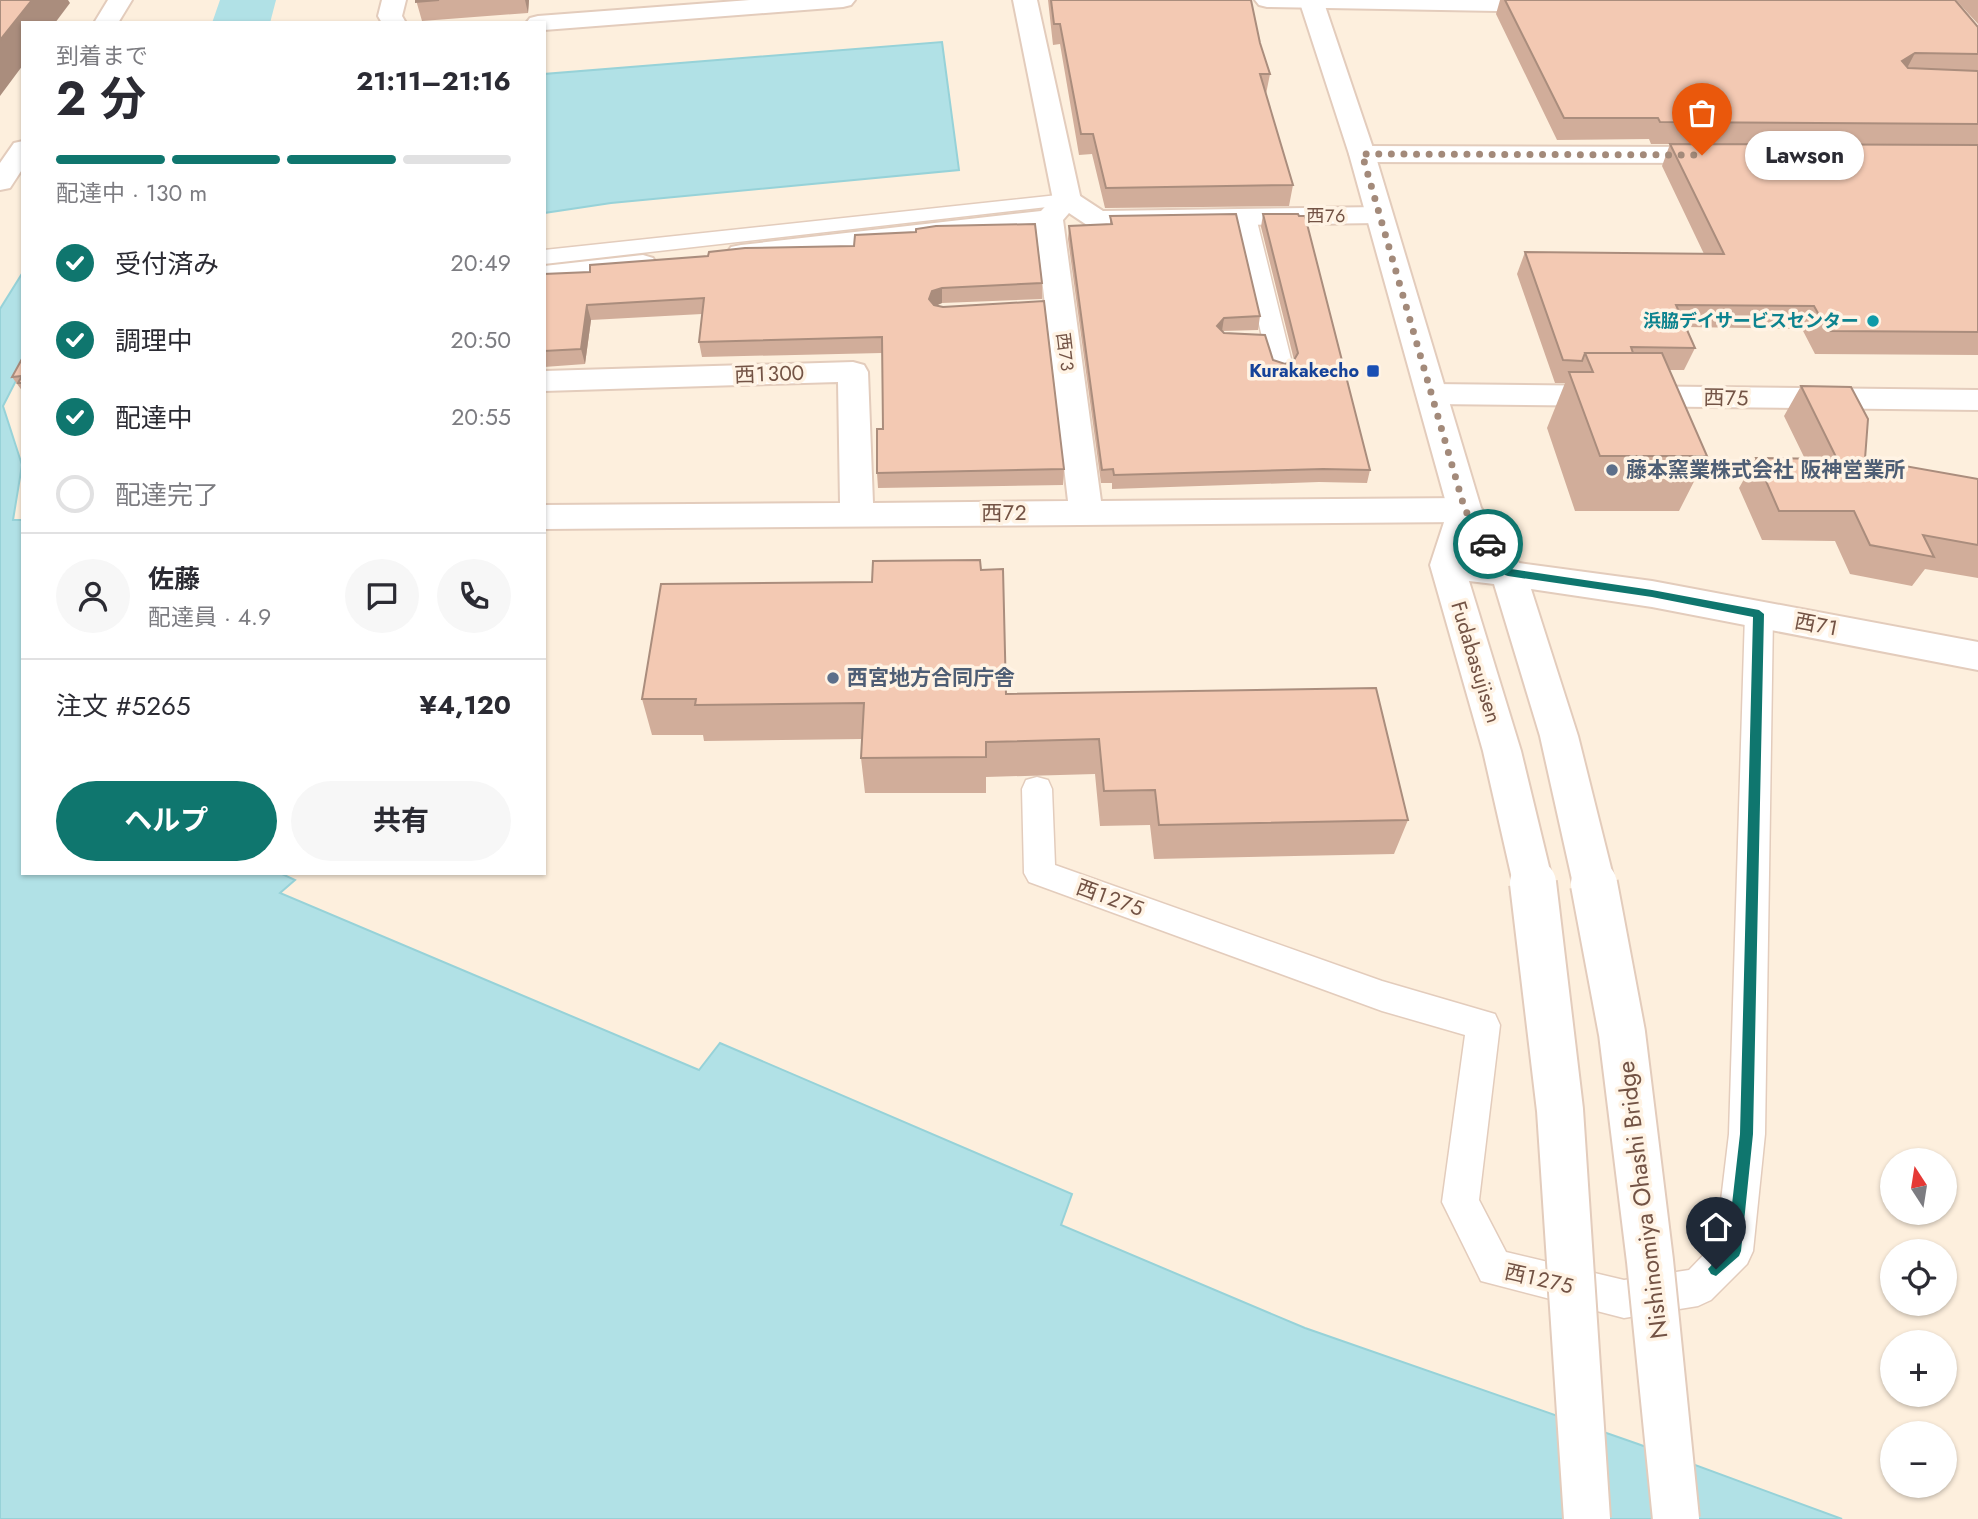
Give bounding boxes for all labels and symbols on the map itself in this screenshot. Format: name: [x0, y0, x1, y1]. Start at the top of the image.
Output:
pin: [1672, 83, 1732, 155]
callout: Lawson: [1744, 130, 1863, 180]
street label: 西７６: [1307, 203, 1345, 229]
place label: 浜脇デイサービスセンター: [1643, 308, 1859, 334]
marker: 浜脇デイサービスセンター: [1865, 313, 1881, 329]
street label: 西７３: [1050, 331, 1080, 373]
street label: 西１３００: [734, 358, 804, 390]
place label: Kurakakecho: [1249, 358, 1359, 384]
marker: Kurakakecho: [1365, 363, 1381, 379]
street label: 西７５: [1703, 383, 1749, 413]
place label: 藤本窯業株式会社 阪神営業所: [1626, 455, 1905, 485]
marker: 藤本窯業株式会社 阪神営業所: [1604, 462, 1620, 478]
street label: 西７２: [981, 498, 1027, 528]
courier: [1453, 509, 1523, 579]
street label: Fudabasujisen: [1443, 597, 1509, 727]
street label: 西７１: [1792, 606, 1842, 644]
place label: 西宮地方合同庁舎: [847, 663, 1015, 693]
marker: 西宮地方合同庁舎: [825, 670, 841, 686]
street label: 西１２７５: [1072, 872, 1148, 924]
street label: Nishinomiya Ohashi Bridge: [1608, 1059, 1676, 1341]
north arrow: [1880, 1148, 1956, 1225]
pin: [1686, 1197, 1746, 1269]
street label: 西１２７５: [1502, 1257, 1576, 1301]

